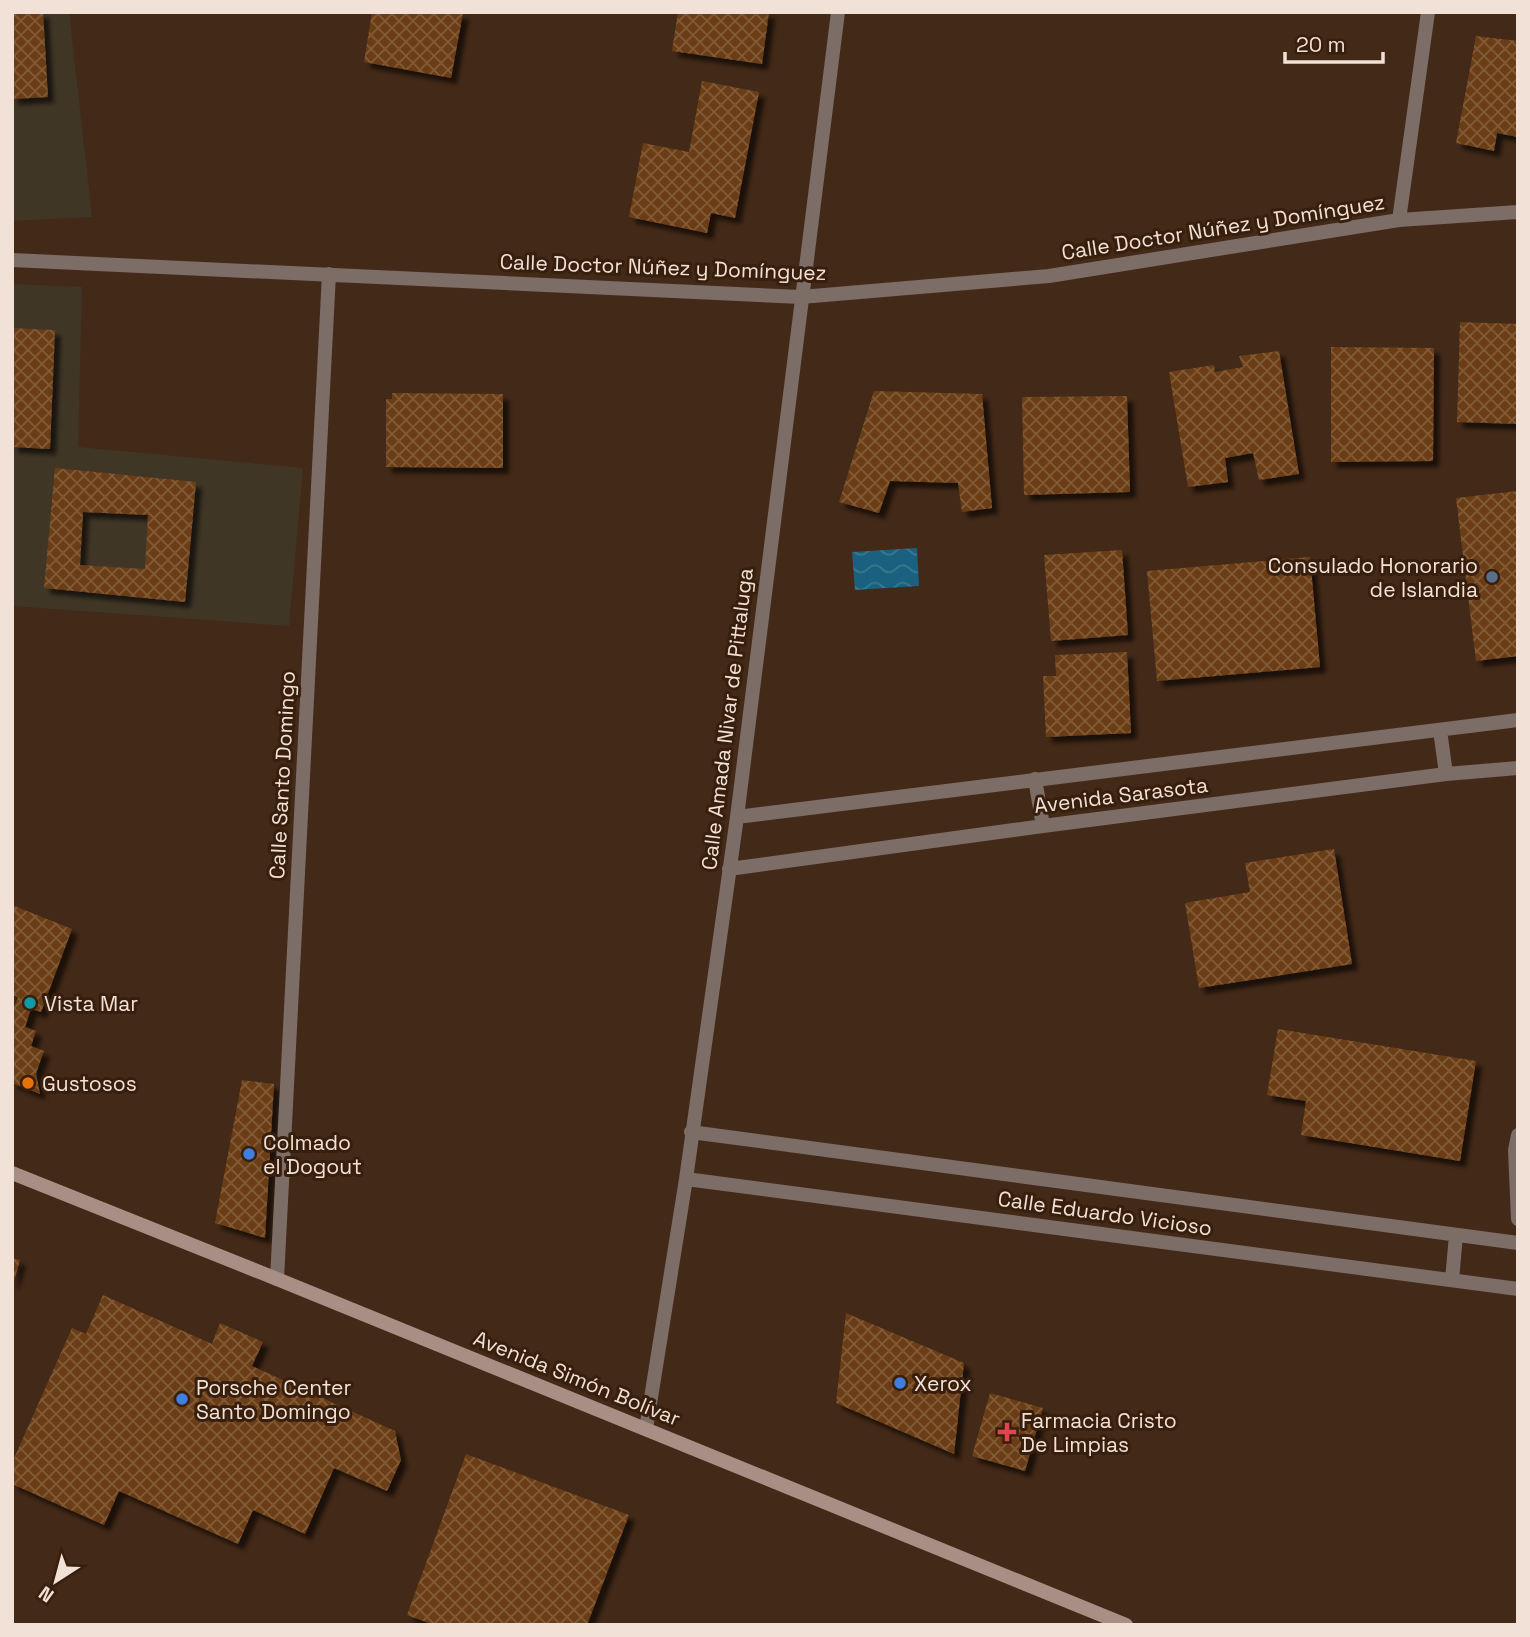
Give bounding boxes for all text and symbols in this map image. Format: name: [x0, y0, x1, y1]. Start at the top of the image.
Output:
scale bar: [1285, 21, 1383, 65]
text: 20 m: [1296, 31, 1346, 58]
street label: Calle Doctor Núñez y Domínguez: [1059, 188, 1387, 266]
street label: Calle Doctor Núñez y Domínguez: [499, 248, 827, 286]
place label: Consulado Honorario de Islandia: [1268, 552, 1478, 603]
street label: Calle Amada Nivar de Pittaluga: [695, 566, 759, 872]
marker: Consulado Honorario de Islandia: [1484, 569, 1500, 585]
street label: Calle Santo Domingo: [263, 670, 301, 880]
street label: Avenida Sarasota: [1033, 771, 1209, 819]
place label: Vista Mar: [44, 990, 138, 1017]
marker: Vista Mar: [22, 995, 38, 1011]
place label: Gustosos: [42, 1070, 137, 1097]
marker: Gustosos: [20, 1075, 36, 1091]
place label: Colmado el Dogout: [263, 1129, 362, 1180]
marker: Colmado el Dogout: [241, 1146, 257, 1162]
street label: Calle Eduardo Vicioso: [996, 1185, 1214, 1241]
street label: Avenida Simón Bolívar: [470, 1324, 684, 1432]
place label: Xerox: [914, 1370, 972, 1397]
place label: Porsche Center Santo Domingo: [196, 1374, 352, 1425]
marker: Xerox: [892, 1375, 908, 1391]
marker: Porsche Center Santo Domingo: [174, 1391, 190, 1407]
place label: Farmacia Cristo De Limpias: [1021, 1407, 1177, 1458]
marker: Farmacia Cristo De Limpias: [999, 1424, 1015, 1440]
north arrow: [21, 1546, 91, 1616]
text: N: [34, 1580, 59, 1608]

